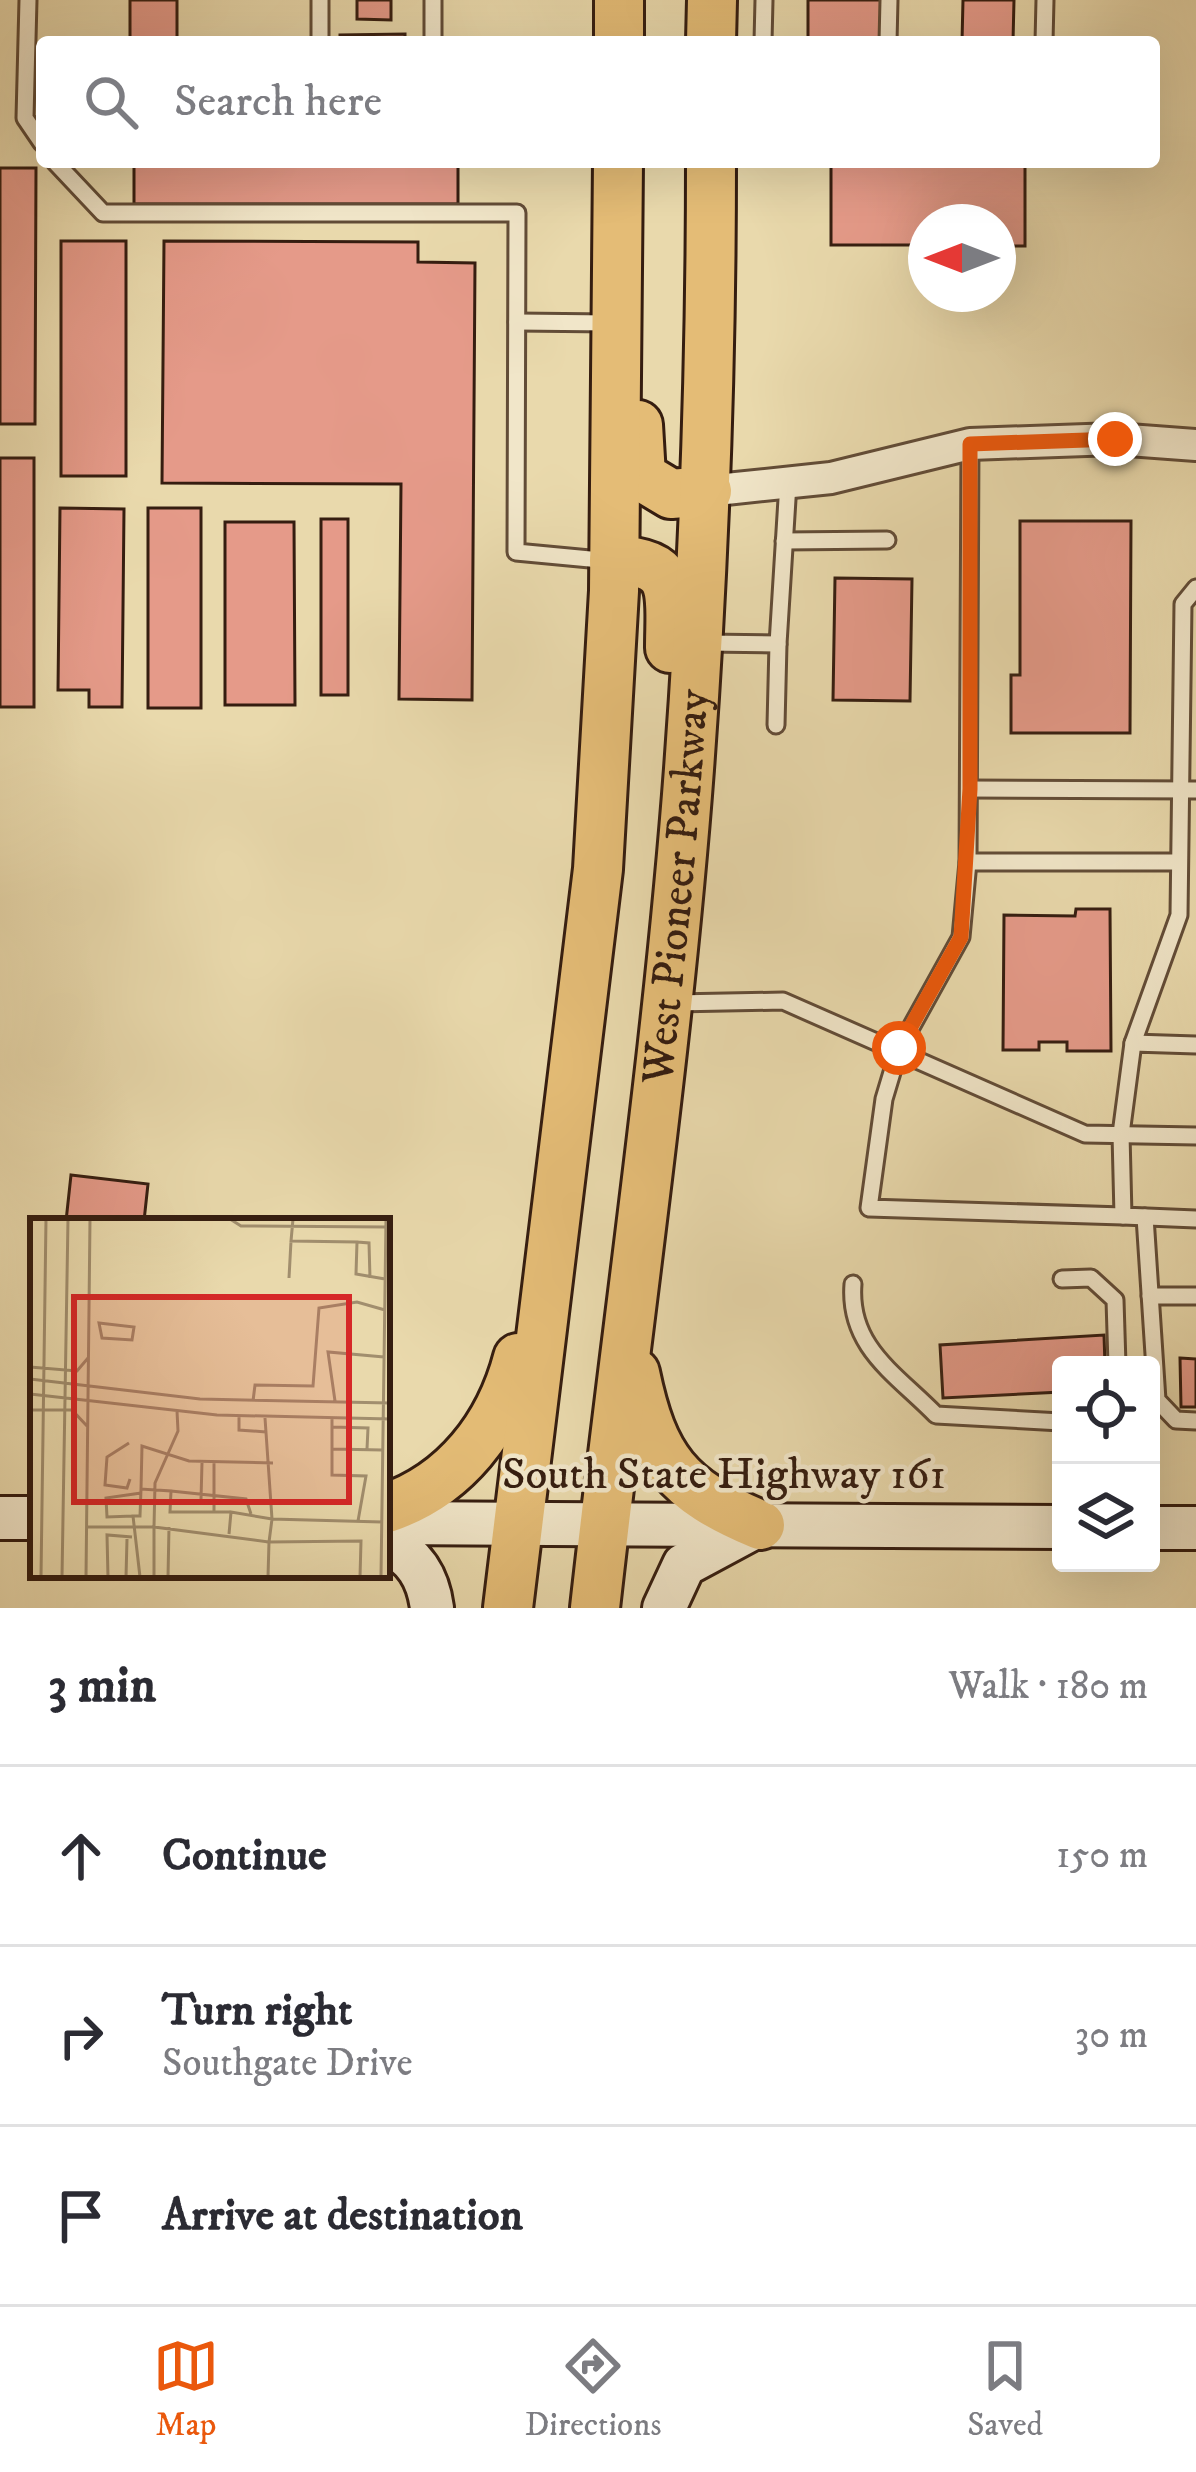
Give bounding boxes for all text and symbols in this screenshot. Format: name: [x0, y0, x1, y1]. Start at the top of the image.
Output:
search box: [36, 36, 1160, 168]
icon: search: [78, 69, 144, 135]
text: Search here: [174, 74, 382, 130]
north arrow: [908, 204, 1016, 312]
route end: [1088, 412, 1142, 466]
street label: West Pioneer Parkway: [630, 687, 722, 1088]
route start: [872, 1021, 926, 1075]
inset map: [30, 1218, 390, 1578]
map controls: [1052, 1356, 1160, 1572]
button: locate: [1052, 1356, 1160, 1464]
street label: South State Highway 161: [502, 1447, 946, 1503]
button: layers: [1052, 1464, 1160, 1572]
text: 3 min: [48, 1654, 156, 1718]
text: Walk · 180 m: [948, 1662, 1148, 1711]
icon: ahead: [48, 1823, 114, 1889]
text: Continue: [162, 1828, 327, 1884]
text: 150 m: [1056, 1831, 1148, 1880]
text: Turn right: [162, 1983, 352, 2039]
icon: right: [48, 2003, 114, 2069]
text: 30 m: [1075, 2011, 1148, 2060]
text: Southgate Drive: [162, 2039, 413, 2088]
icon: arrive: [48, 2183, 114, 2249]
text: Arrive at destination: [162, 2188, 523, 2244]
tab: Map: [153, 2333, 219, 2446]
tab: Directions: [525, 2333, 661, 2446]
tab: Saved: [967, 2333, 1043, 2446]

